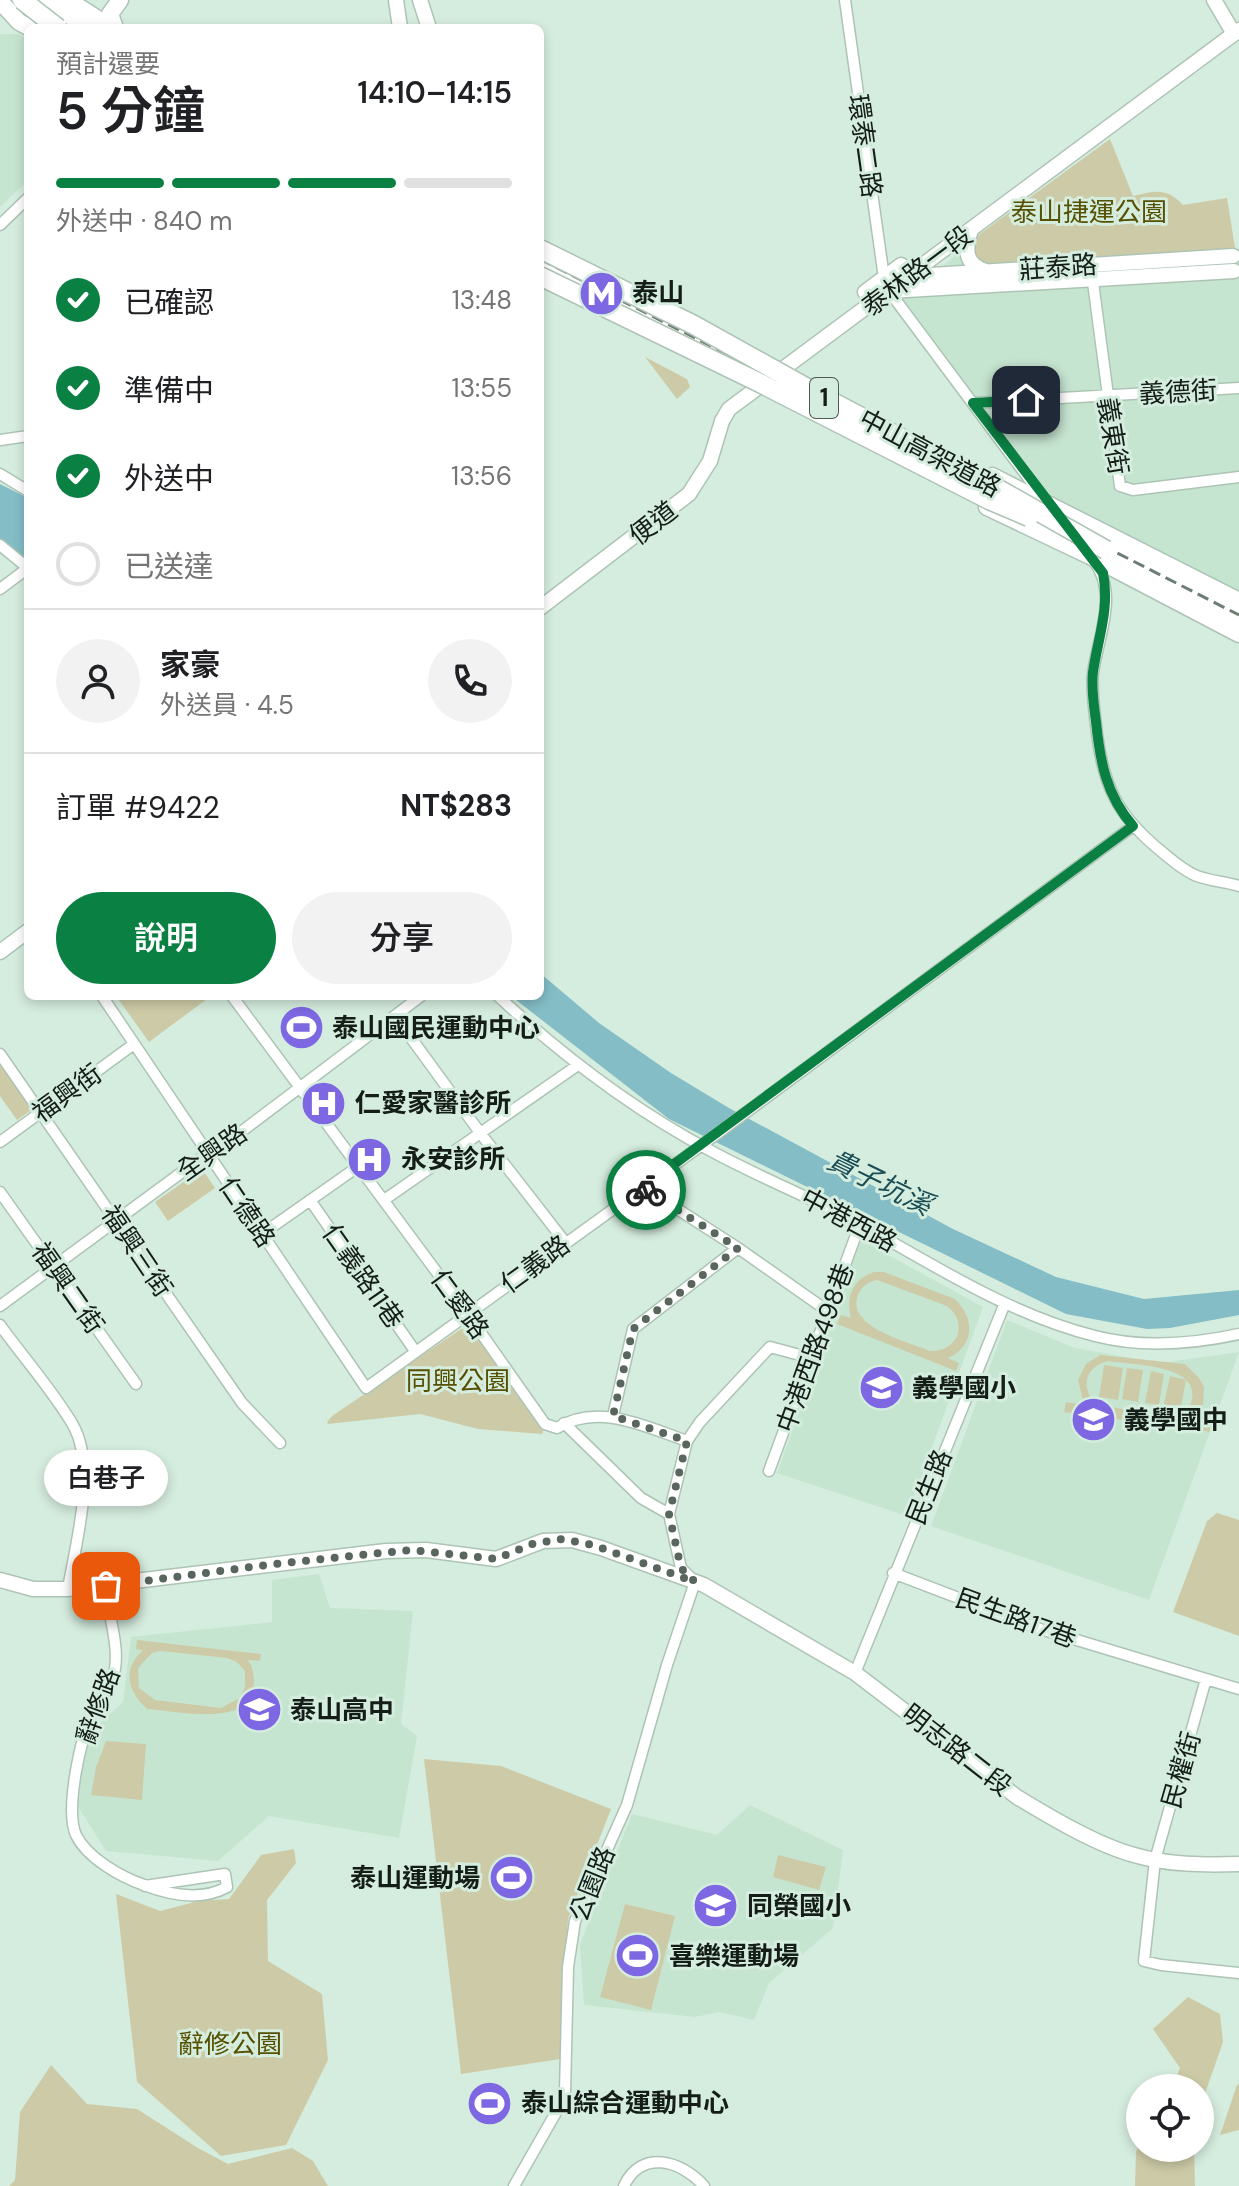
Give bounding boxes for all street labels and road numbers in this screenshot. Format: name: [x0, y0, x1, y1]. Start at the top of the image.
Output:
street label: 環泰二路: [841, 92, 889, 200]
street label: 泰林路一段: [855, 218, 979, 324]
street label: 莊泰路: [1018, 247, 1098, 287]
street label: 義德街: [1138, 373, 1218, 411]
road number: 1: [810, 378, 838, 418]
street label: 義東街: [1090, 395, 1136, 477]
street label: 中山高架道路: [853, 401, 1007, 505]
street label: 便道: [622, 494, 684, 552]
street label: 福興街: [25, 1056, 109, 1130]
street label: 全興路: [170, 1116, 254, 1188]
street label: 仁德路: [211, 1170, 283, 1254]
street label: 中港西路: [795, 1181, 903, 1259]
street label: 福興三街: [94, 1198, 180, 1304]
street label: 仁義路11巷: [315, 1217, 411, 1335]
street label: 仁義路: [493, 1227, 577, 1301]
street label: 福興二街: [24, 1236, 112, 1340]
street label: 中港西路498巷: [769, 1259, 861, 1437]
street label: 仁愛路: [423, 1262, 497, 1346]
street label: 民生路: [899, 1444, 959, 1530]
street label: 民生路17巷: [951, 1580, 1081, 1656]
street label: 辭修路: [69, 1664, 127, 1748]
street label: 明志路二段: [895, 1697, 1019, 1803]
street label: 民權街: [1154, 1728, 1208, 1812]
street label: 公園路: [562, 1841, 622, 1927]

